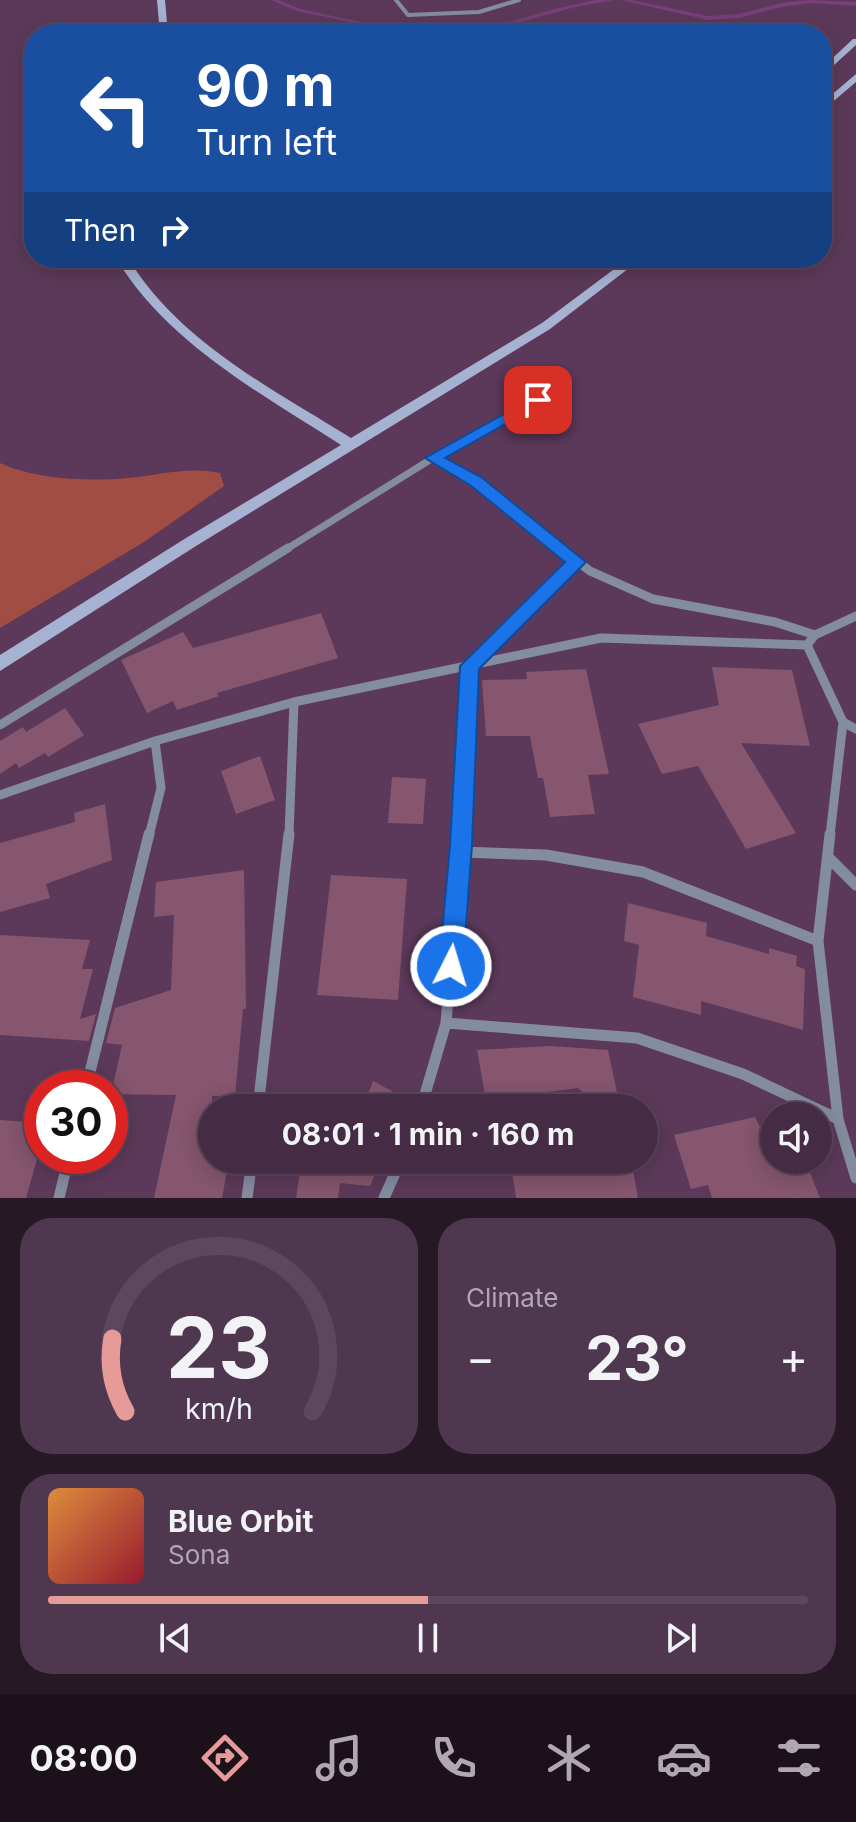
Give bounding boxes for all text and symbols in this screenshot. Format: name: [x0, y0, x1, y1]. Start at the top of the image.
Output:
text: 90 m: [196, 52, 335, 120]
icon: left: [64, 56, 168, 160]
text: Turn left: [196, 120, 337, 164]
icon: right: [152, 208, 196, 252]
text: Then: [64, 212, 136, 248]
pin: [504, 366, 572, 434]
icon: arrive: [516, 378, 560, 422]
position arrow: [409, 924, 493, 1008]
speed limit sign: 30: [24, 1070, 128, 1174]
map controls: [760, 1102, 832, 1174]
button: sound: [760, 1102, 832, 1174]
text: 08:01 · 1 min · 160 m: [282, 1116, 574, 1152]
text: Climate: [466, 1282, 558, 1313]
text: 23: [166, 1297, 272, 1398]
text: 23°: [585, 1322, 689, 1394]
text: −: [466, 1331, 495, 1385]
text: +: [779, 1331, 808, 1385]
text: km/h: [185, 1391, 253, 1426]
text: Blue Orbit: [168, 1503, 313, 1539]
text: Sona: [168, 1539, 230, 1570]
icon: previous: [153, 1616, 197, 1660]
icon: pause: [406, 1616, 450, 1660]
icon: next: [659, 1616, 703, 1660]
icon: directions: [197, 1730, 253, 1786]
icon: music: [311, 1730, 367, 1786]
icon: phone: [426, 1730, 482, 1786]
icon: climate: [541, 1730, 597, 1786]
icon: car: [656, 1730, 712, 1786]
icon: filters: [771, 1730, 827, 1786]
text: 08:00: [29, 1736, 138, 1780]

